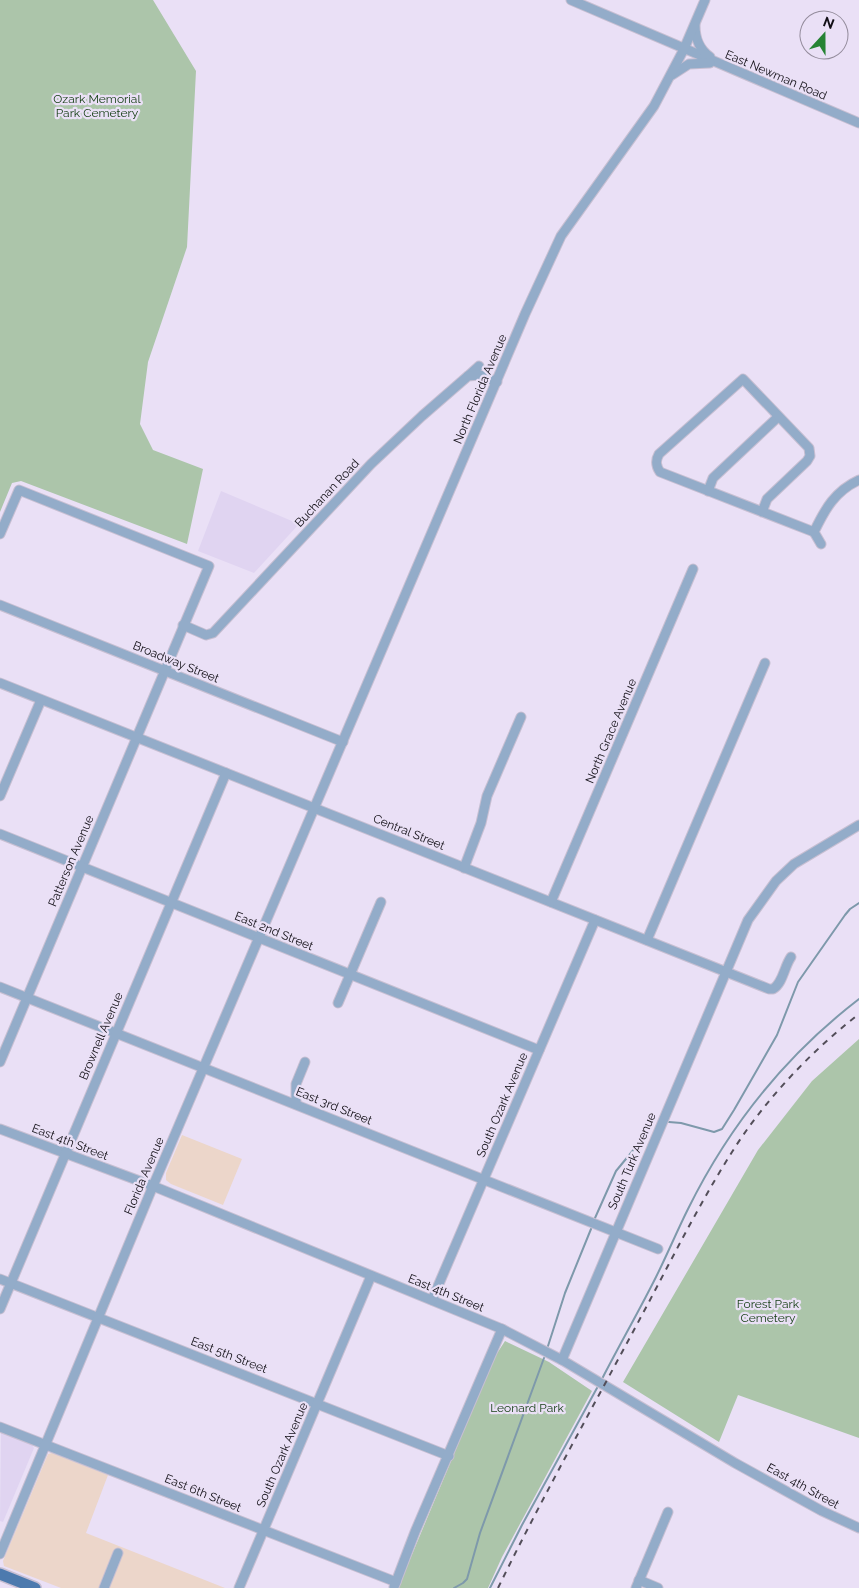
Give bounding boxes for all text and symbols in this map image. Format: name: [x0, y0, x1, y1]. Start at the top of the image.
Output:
north arrow: [799, 10, 849, 60]
text: N: [821, 13, 837, 32]
street label: East Newman Road: [723, 47, 829, 103]
park label: Ozark Memorial Park Cemetery: [53, 92, 141, 120]
street label: North Florida Avenue: [451, 332, 509, 446]
street label: Buchanan Road: [292, 456, 362, 530]
street label: Broadway Street: [131, 638, 221, 686]
street label: North Grace Avenue: [583, 677, 639, 785]
street label: Central Street: [371, 811, 447, 853]
street label: Patterson Avenue: [45, 813, 97, 909]
street label: East 2nd Street: [233, 909, 315, 953]
street label: Brownell Avenue: [76, 990, 126, 1082]
street label: South Ozark Avenue: [474, 1051, 530, 1159]
street label: East 3rd Street: [294, 1084, 374, 1128]
street label: South Turk Avenue: [605, 1110, 659, 1212]
street label: East 4th Street: [30, 1121, 110, 1163]
street label: Florida Avenue: [121, 1135, 167, 1217]
street label: East 4th Street: [406, 1271, 486, 1315]
park label: Forest Park Cemetery: [737, 1297, 800, 1325]
street label: East 5th Street: [189, 1334, 269, 1376]
street label: South Ozark Avenue: [254, 1401, 310, 1509]
park label: Leonard Park: [490, 1401, 564, 1415]
street label: East 4th Street: [764, 1460, 842, 1512]
street label: East 6th Street: [163, 1471, 243, 1515]

